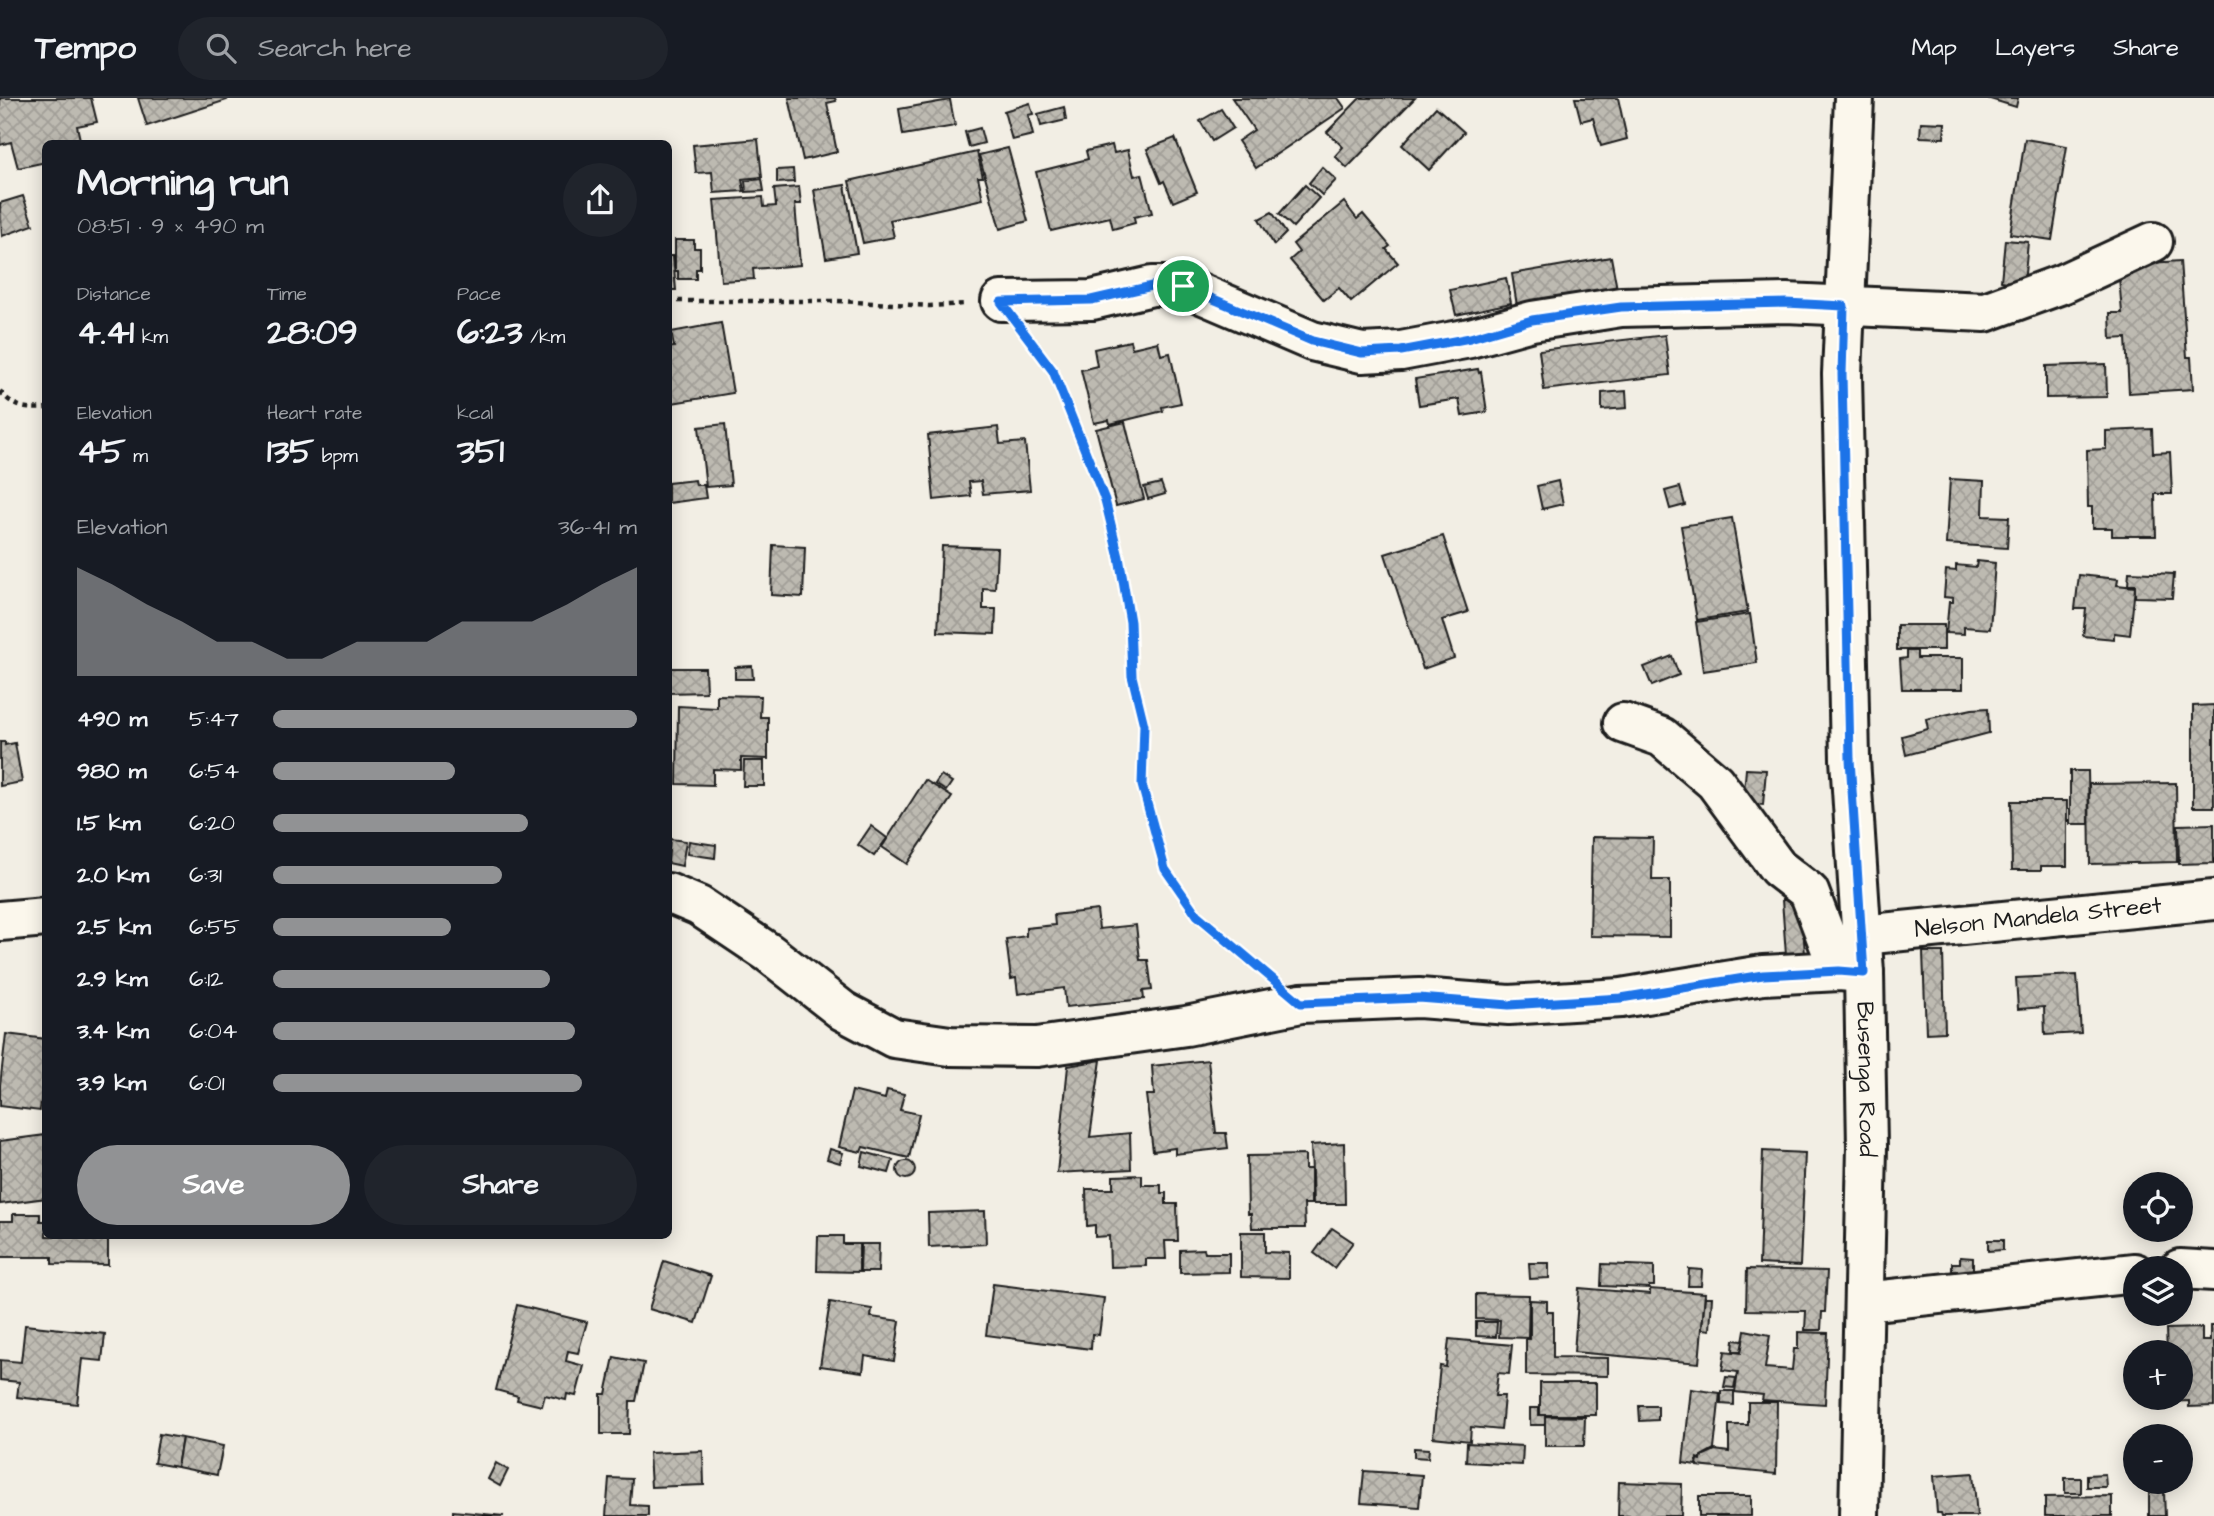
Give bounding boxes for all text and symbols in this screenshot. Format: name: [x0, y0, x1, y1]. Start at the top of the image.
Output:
search box: [178, 17, 668, 80]
text: Tempo: [35, 25, 136, 71]
icon: search: [202, 29, 240, 67]
text: Search here: [258, 30, 411, 66]
text: Map: [1912, 31, 1957, 65]
text: Layers: [1995, 31, 2075, 65]
text: Share: [2113, 31, 2179, 65]
text: Morning run: [77, 158, 289, 210]
button: share: [563, 163, 637, 237]
text: 08:51 · 9 × 490 m: [77, 210, 264, 242]
pin: [1153, 256, 1213, 316]
icon: arrive: [1164, 267, 1202, 305]
text: Distance: [77, 281, 151, 308]
text: Time: [267, 281, 307, 308]
text: Pace: [457, 281, 501, 308]
text: 4.41: [77, 308, 134, 357]
text: 28:09: [267, 308, 358, 357]
text: 6:23: [457, 308, 523, 357]
text: km: [134, 324, 168, 351]
text: /km: [523, 324, 565, 351]
text: Elevation: [77, 400, 152, 427]
text: Heart rate: [267, 400, 362, 427]
text: kcal: [457, 400, 493, 427]
text: 45: [77, 427, 126, 476]
text: 135: [267, 427, 314, 476]
text: 351: [457, 427, 504, 476]
text: m: [126, 443, 148, 470]
text: bpm: [314, 443, 358, 470]
text: Elevation: [77, 511, 168, 543]
text: 36–41 m: [558, 511, 637, 543]
text: 490 m: [77, 703, 147, 735]
text: 5:47: [189, 703, 239, 735]
text: 980 m: [77, 755, 147, 787]
text: 6:54: [189, 755, 239, 787]
text: 1.5 km: [77, 807, 141, 839]
text: 6:20: [189, 807, 235, 839]
text: 2.0 km: [77, 859, 149, 891]
text: 6:31: [189, 859, 222, 891]
street label: Nelson Mandela Street: [1913, 888, 2164, 947]
text: 2.5 km: [77, 911, 151, 943]
text: 6:55: [189, 911, 240, 943]
text: 2.9 km: [77, 963, 148, 995]
text: 6:12: [189, 963, 223, 995]
street label: Busenga Road: [1847, 1001, 1884, 1157]
text: 3.4 km: [77, 1015, 149, 1047]
text: 6:04: [189, 1015, 237, 1047]
text: 3.9 km: [77, 1067, 146, 1099]
text: 6:01: [189, 1067, 225, 1099]
button: Save: [77, 1145, 350, 1225]
button: Share: [364, 1145, 637, 1225]
map controls: [2123, 1172, 2193, 1494]
button: locate: [2123, 1172, 2193, 1242]
button: layers: [2123, 1256, 2193, 1326]
button: +: [2123, 1340, 2193, 1410]
button: −: [2123, 1424, 2193, 1494]

